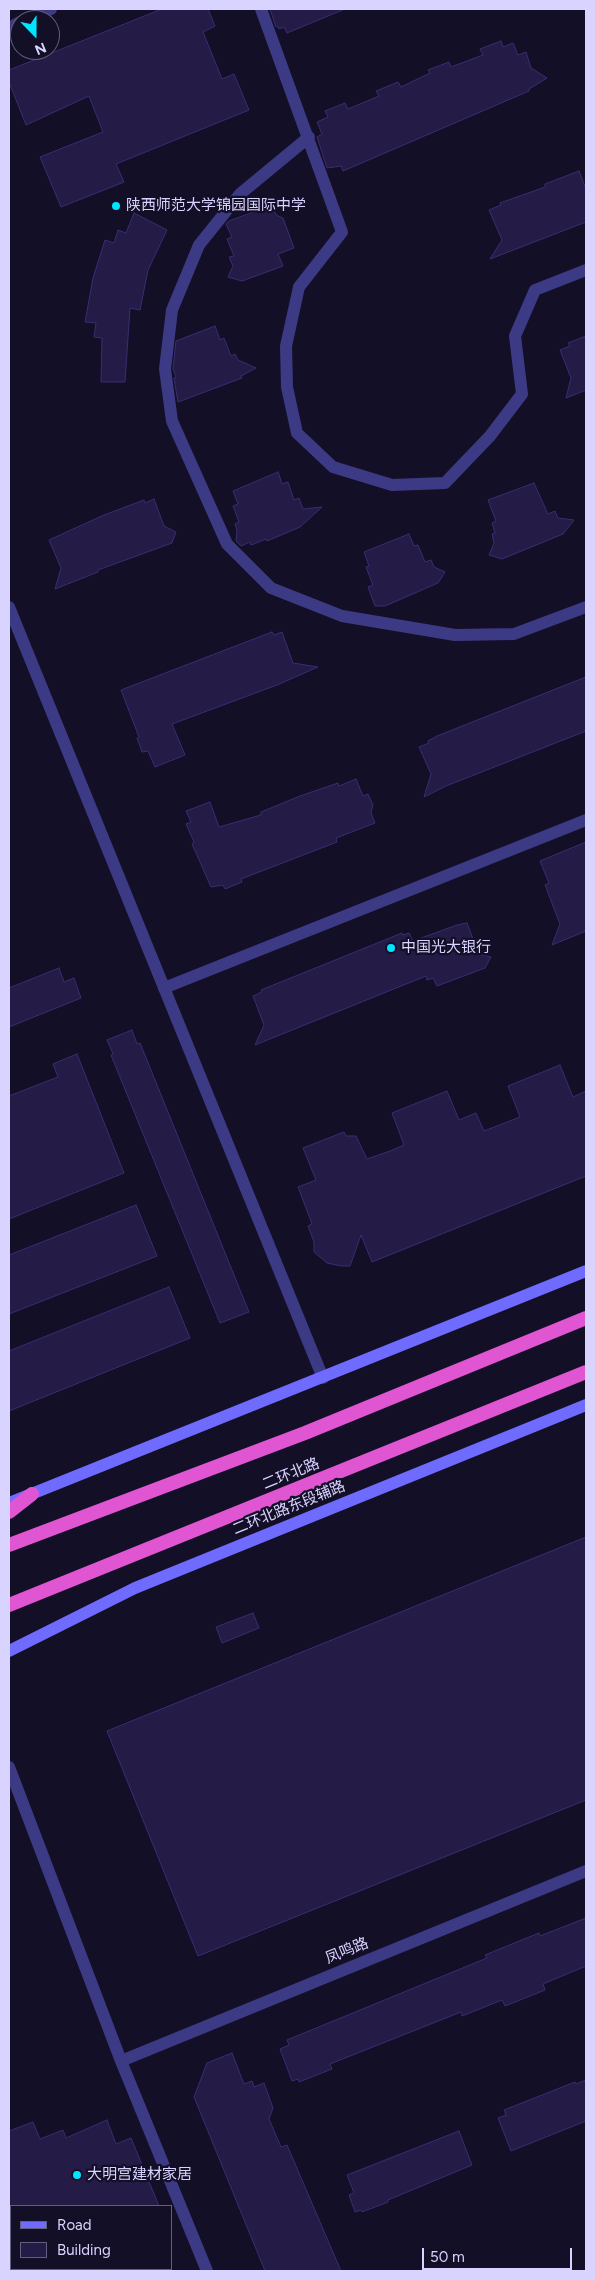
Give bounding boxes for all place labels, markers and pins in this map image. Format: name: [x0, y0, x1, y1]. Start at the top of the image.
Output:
place label: 陕西师范大学锦园国际中学: [126, 197, 306, 215]
marker: 陕西师范大学锦园国际中学: [110, 200, 122, 212]
place label: 中国光大银行: [401, 939, 491, 957]
marker: 中国光大银行: [385, 942, 397, 954]
place label: 大明宫建材家居: [87, 2166, 192, 2184]
marker: 大明宫建材家居: [71, 2169, 83, 2181]

